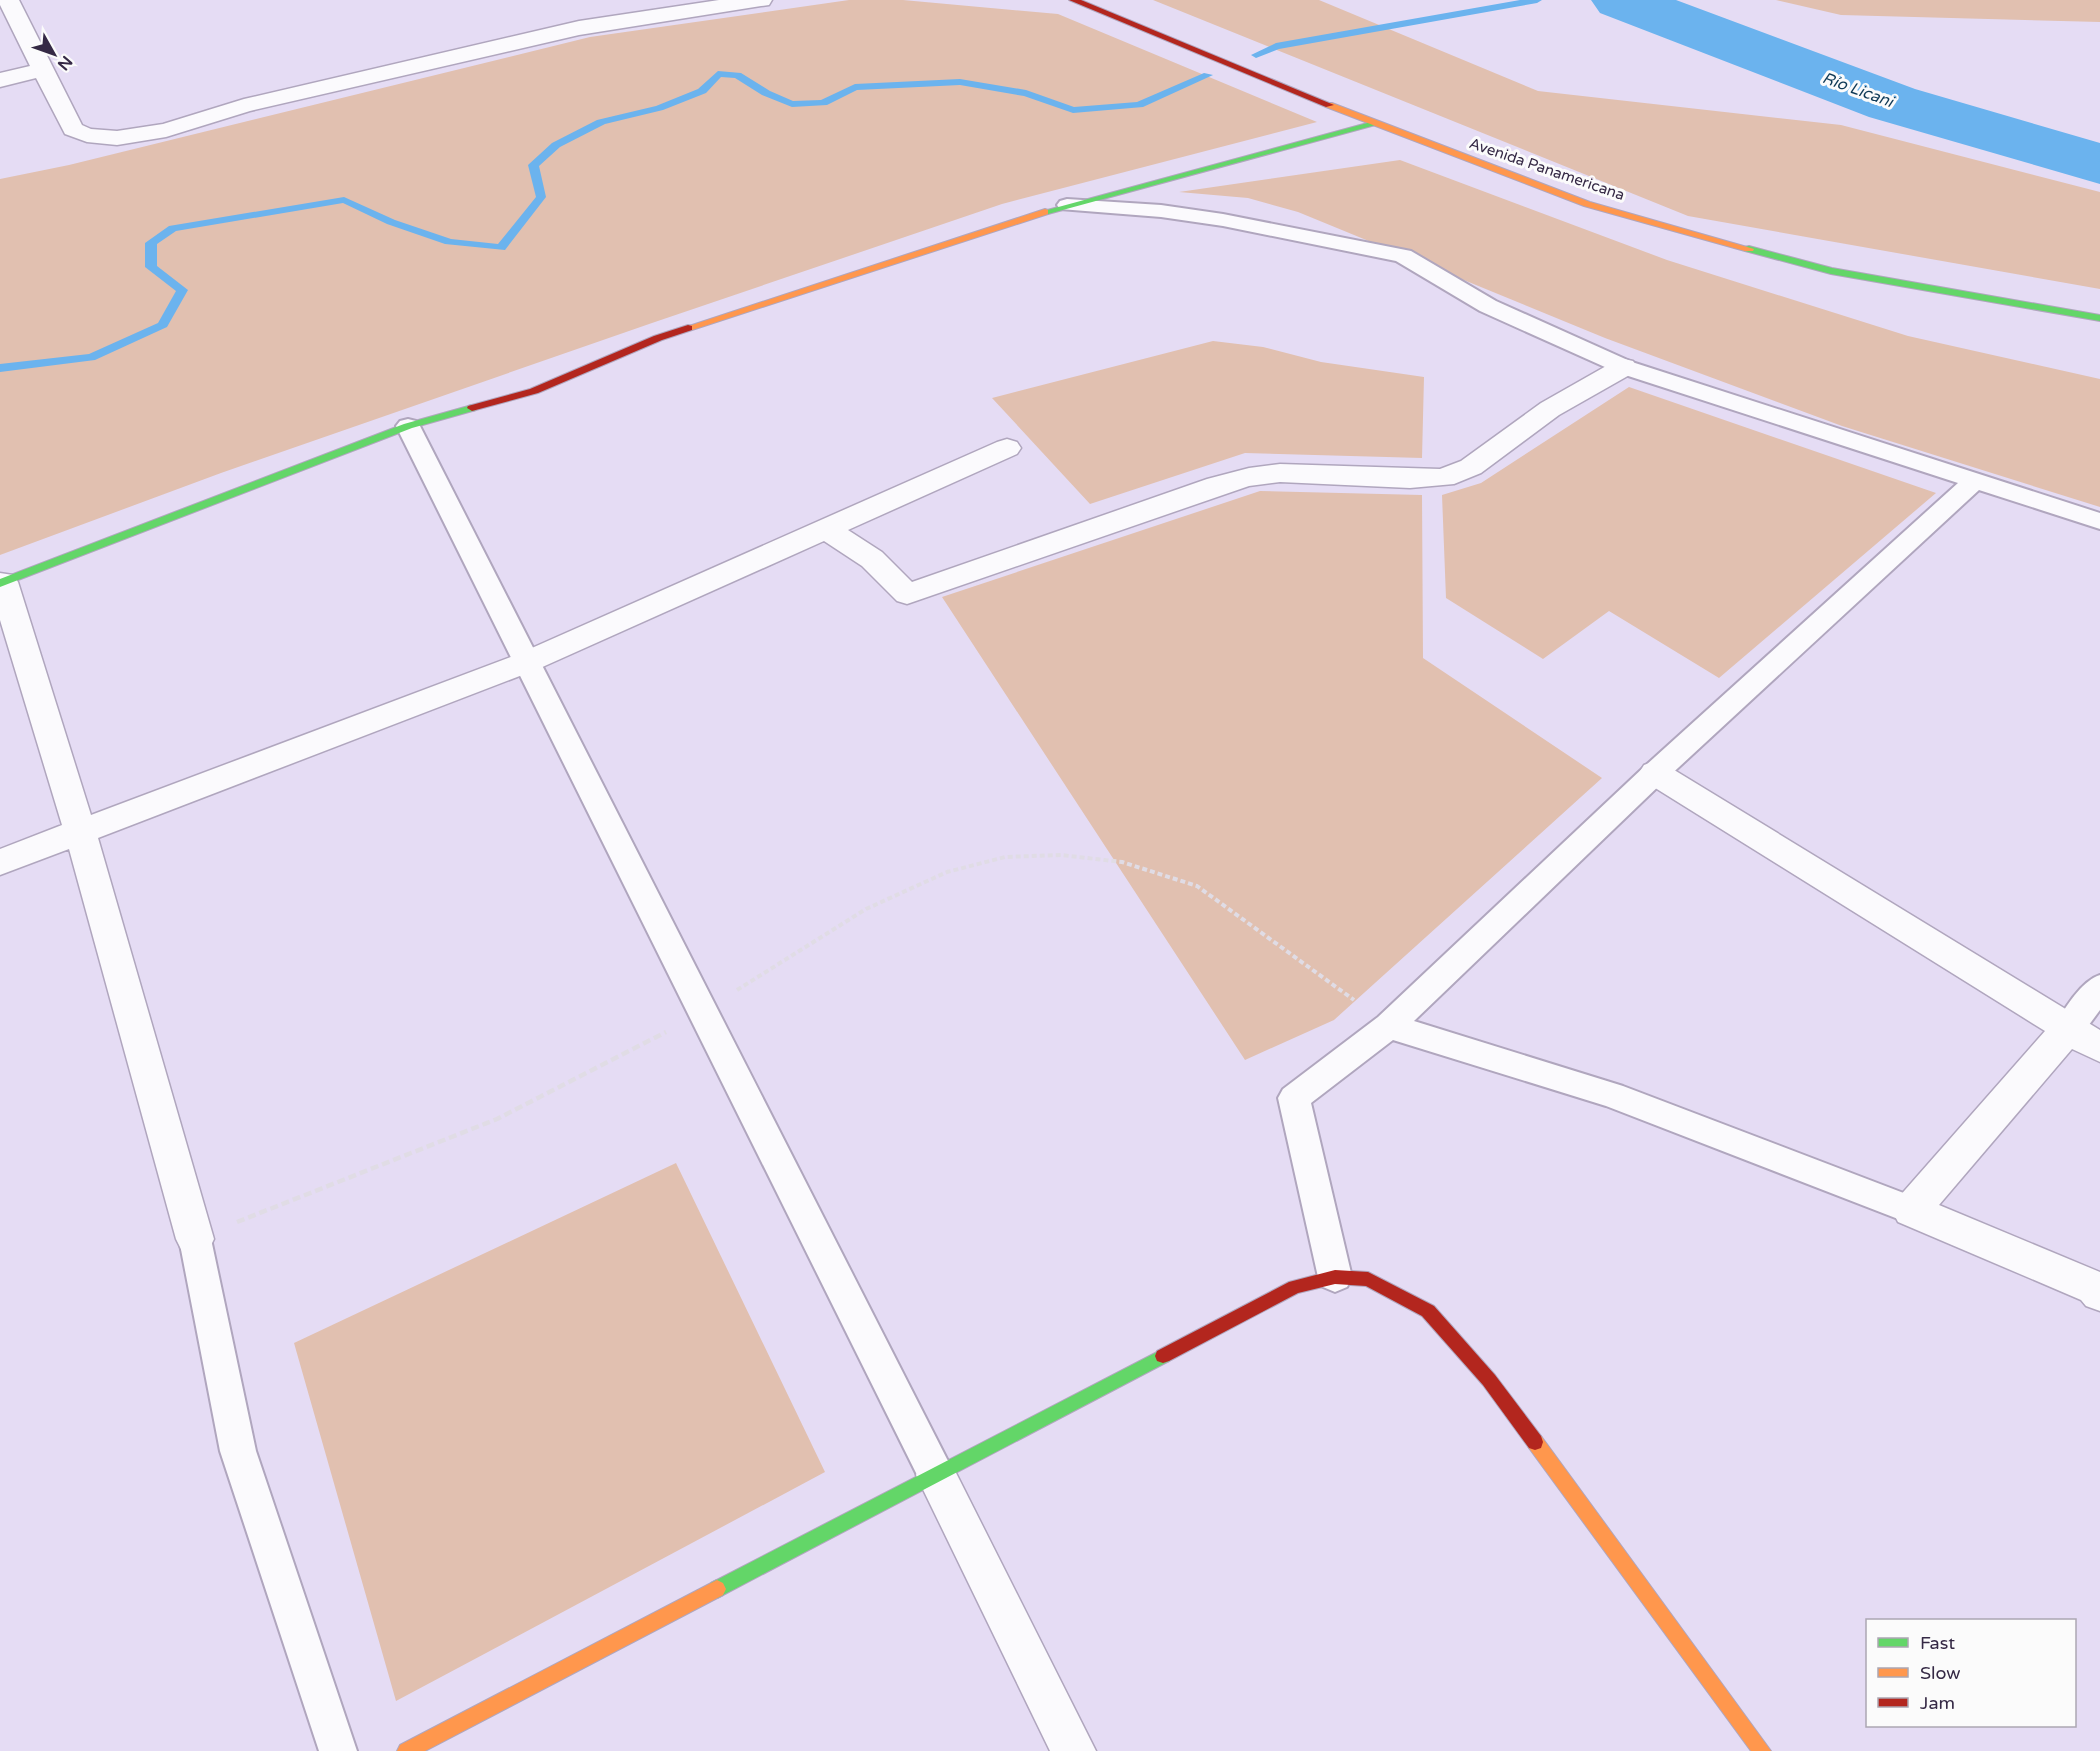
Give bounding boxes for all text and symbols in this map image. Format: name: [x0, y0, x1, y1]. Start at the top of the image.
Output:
north arrow: [24, 24, 84, 84]
text: N: [53, 52, 77, 74]
water label: Río Licani: [1820, 68, 1898, 113]
street label: Avenida Panamericana: [1467, 134, 1627, 204]
legend: [1866, 1619, 2076, 1727]
text: Fast: [1920, 1632, 1955, 1654]
text: Slow: [1920, 1662, 1961, 1684]
text: Jam: [1920, 1692, 1955, 1714]

